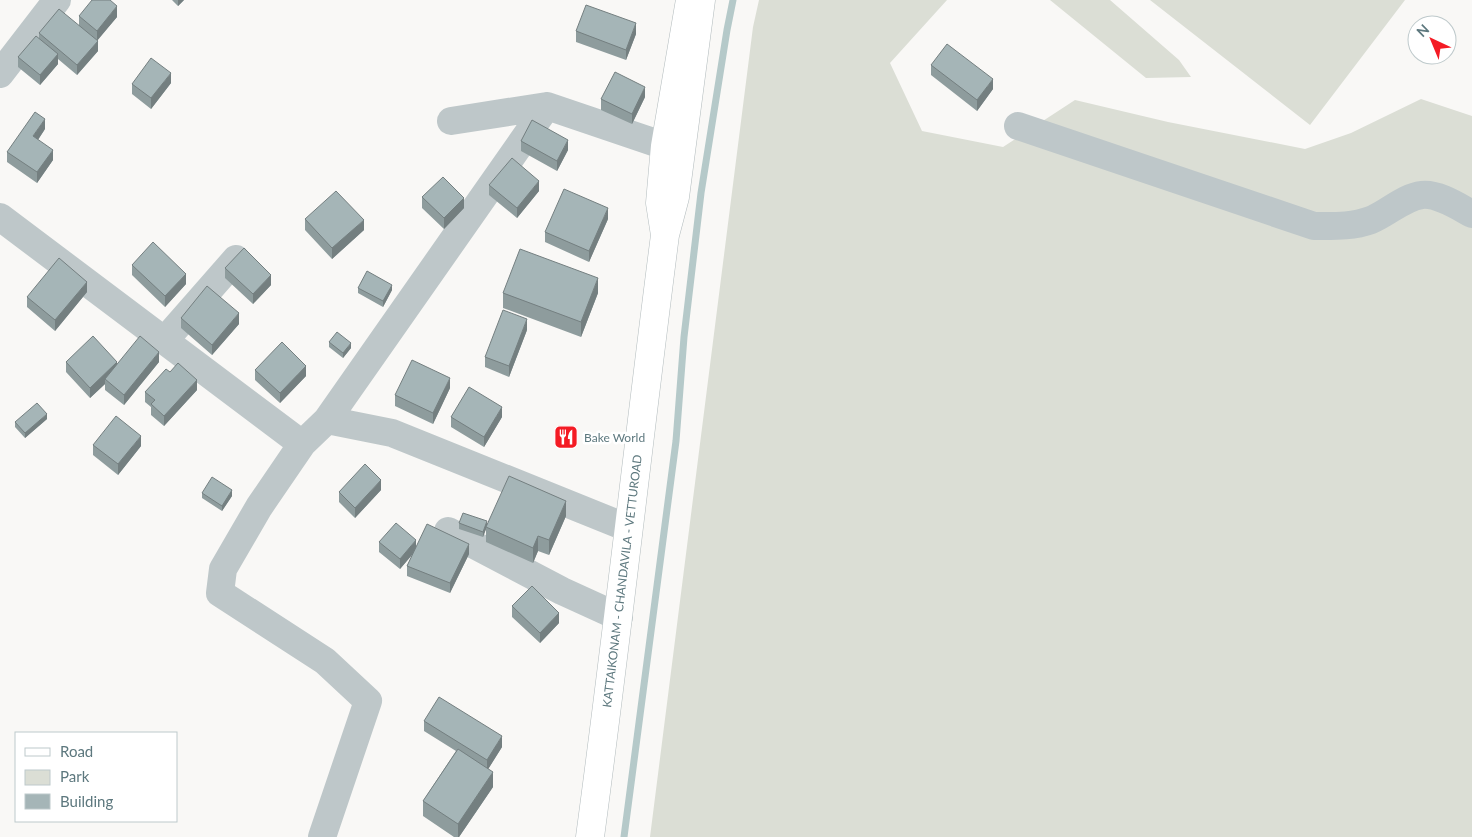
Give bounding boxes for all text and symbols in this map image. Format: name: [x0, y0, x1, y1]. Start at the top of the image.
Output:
north arrow: [1407, 15, 1457, 65]
text: N: [1413, 20, 1432, 40]
restaurant icon: Bake World: [553, 424, 579, 450]
place label: Bake World: [584, 430, 645, 445]
street label: KATTAIKONAM - CHANDAVILA - VETTUROAD: [599, 454, 645, 708]
legend: [15, 732, 178, 822]
text: Road: [60, 742, 93, 760]
text: Park: [60, 767, 90, 785]
text: Building: [60, 792, 113, 810]

